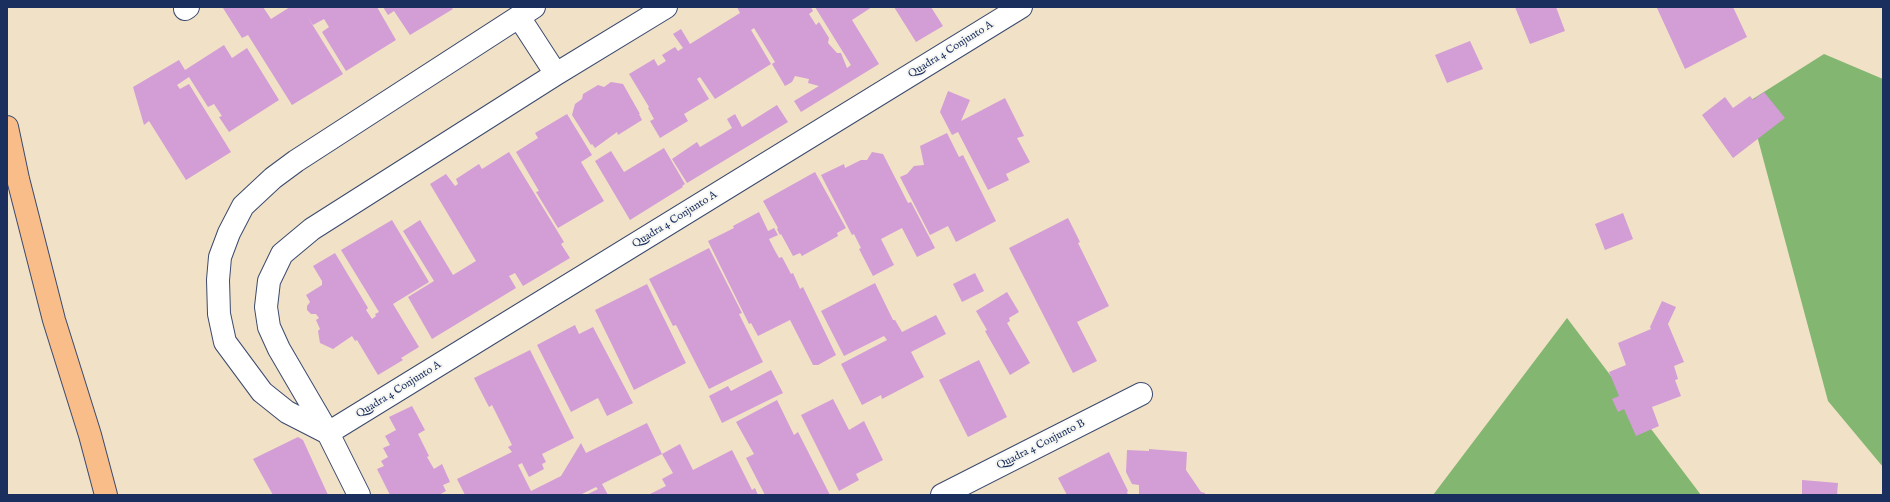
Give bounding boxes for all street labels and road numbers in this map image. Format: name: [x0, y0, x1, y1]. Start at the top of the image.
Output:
street label: Quadra 4 Conjunto A: [906, 19, 996, 81]
street label: Quadra 4 Conjunto A: [630, 189, 720, 251]
street label: Quadra 4 Conjunto A: [354, 359, 444, 421]
street label: Quadra 4 Conjunto B: [995, 417, 1087, 473]

